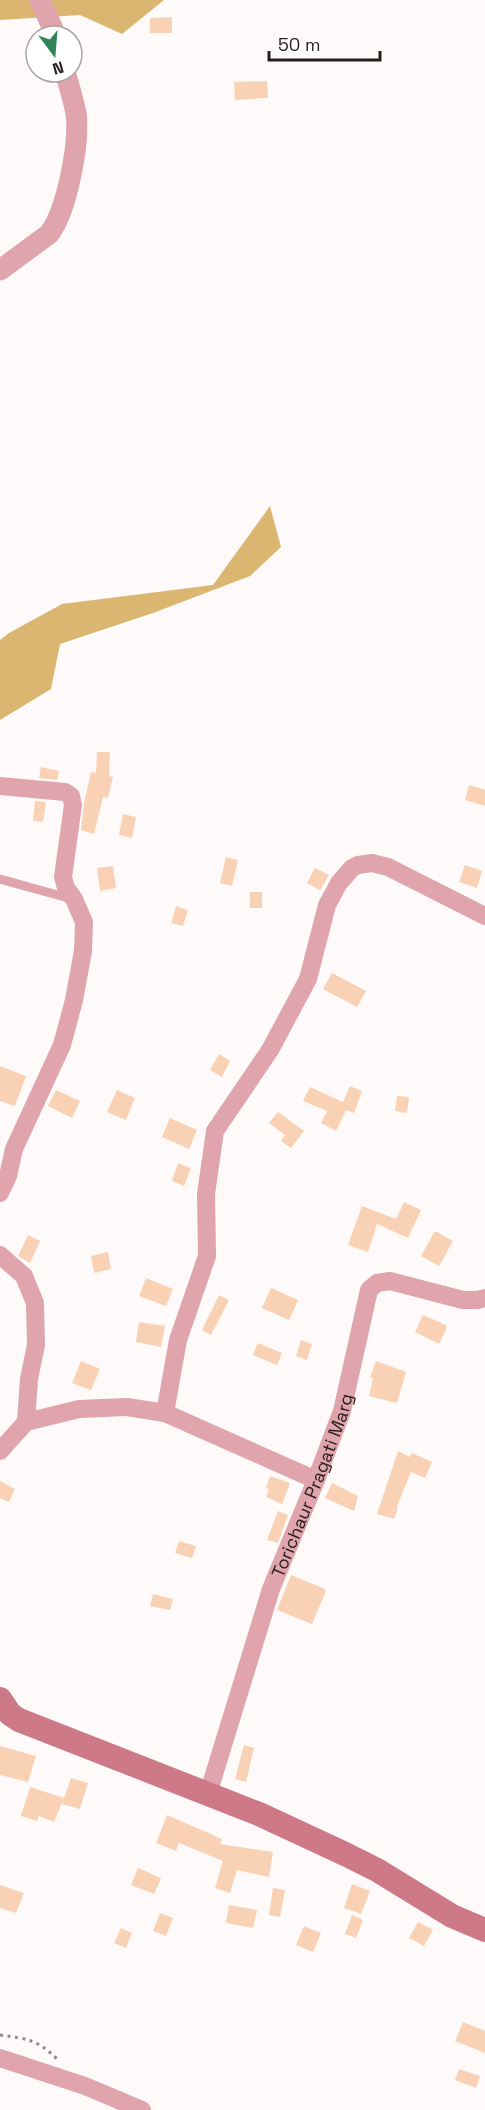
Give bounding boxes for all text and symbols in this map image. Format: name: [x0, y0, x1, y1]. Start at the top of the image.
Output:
north arrow: [24, 24, 84, 84]
scale bar: [269, 24, 380, 62]
text: 50 m: [278, 33, 320, 56]
text: N: [50, 56, 66, 80]
street label: Torichaur Pragati Marg: [266, 1391, 357, 1581]

